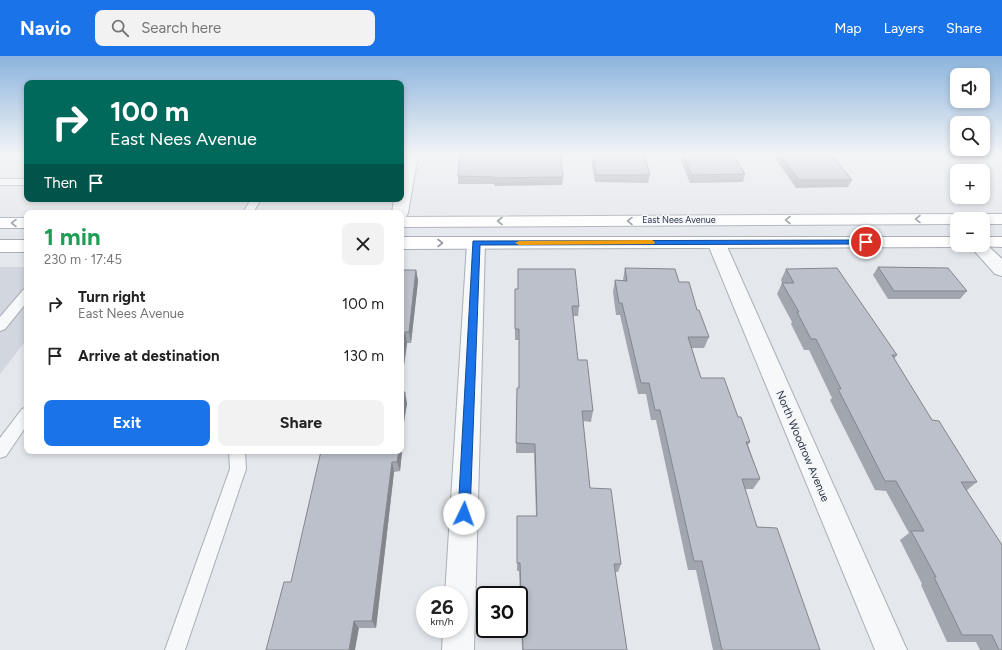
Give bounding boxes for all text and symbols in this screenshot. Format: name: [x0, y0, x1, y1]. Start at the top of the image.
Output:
search box: [95, 10, 375, 46]
text: Navio: [20, 17, 71, 40]
icon: search: [109, 17, 131, 39]
text: Search here: [141, 19, 221, 37]
text: Map: [834, 20, 862, 37]
text: Layers: [884, 20, 924, 37]
text: Share: [946, 20, 982, 37]
map controls: [950, 68, 990, 252]
button: sound: [950, 68, 990, 108]
text: 100 m: [110, 94, 189, 128]
icon: right: [44, 96, 96, 148]
button: search: [950, 116, 990, 156]
text: East Nees Avenue: [110, 128, 257, 150]
button: +: [950, 164, 990, 204]
icon: arrive: [85, 172, 107, 194]
text: Then: [44, 174, 77, 192]
button: −: [950, 212, 990, 252]
street label: East Nees Avenue: [642, 214, 716, 225]
one-way arrow: [915, 215, 921, 223]
one-way arrow: [785, 216, 791, 224]
one-way arrow: [497, 217, 503, 225]
one-way arrow: [627, 217, 633, 225]
one-way arrow: [10, 219, 16, 227]
text: 1 min: [44, 222, 101, 251]
button: close: [342, 223, 384, 265]
pin: [849, 225, 883, 259]
icon: arrive: [855, 231, 877, 253]
one-way arrow: [437, 239, 443, 247]
text: 230 m · 17:45: [44, 252, 122, 267]
text: Turn right: [78, 288, 146, 306]
icon: right: [44, 293, 66, 315]
text: 100 m: [342, 295, 384, 313]
text: East Nees Avenue: [78, 306, 184, 321]
icon: arrive: [44, 345, 66, 367]
text: Arrive at destination: [78, 347, 219, 365]
text: 130 m: [344, 347, 384, 365]
street label: North Woodrow Avenue: [773, 389, 832, 504]
button: Exit: [44, 400, 210, 446]
button: Share: [218, 400, 384, 446]
position arrow: [443, 493, 485, 535]
speed limit sign: 30: [476, 586, 528, 638]
text: 26: [430, 595, 454, 619]
text: km/h: [431, 615, 453, 628]

